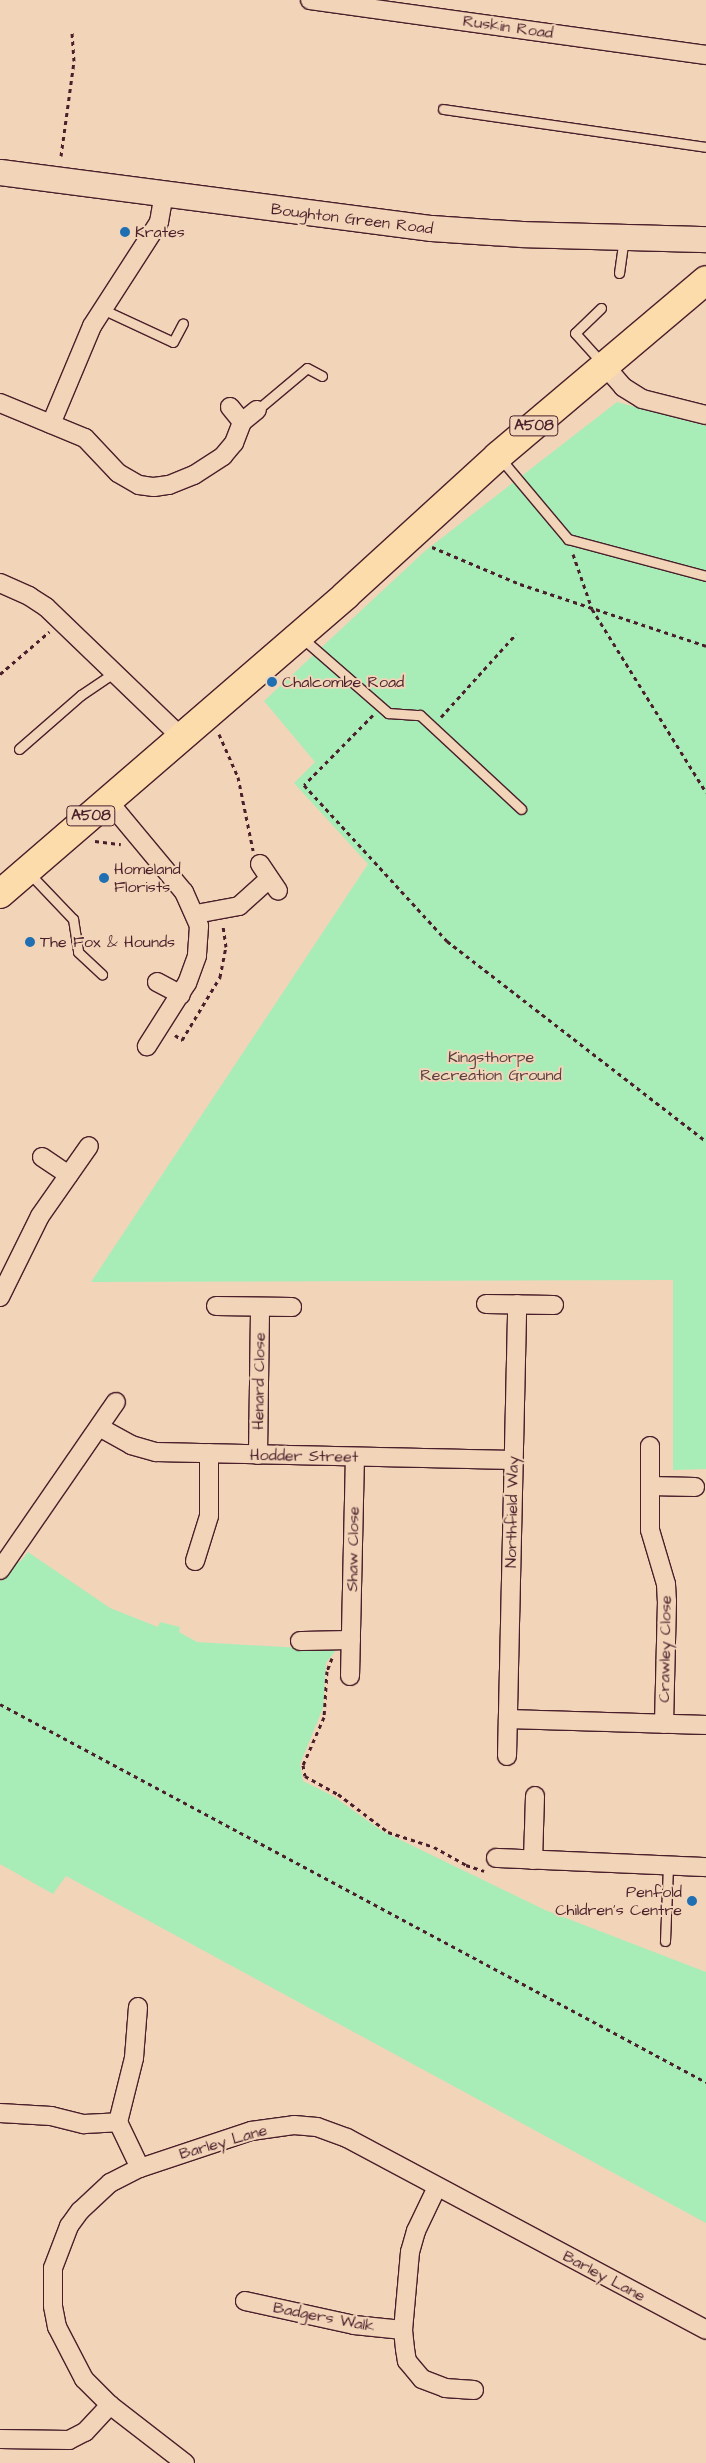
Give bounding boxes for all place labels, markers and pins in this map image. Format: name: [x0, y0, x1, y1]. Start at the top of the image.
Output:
place label: Krates: [135, 222, 185, 242]
marker: Krates: [119, 226, 131, 238]
place label: Chalcombe Road: [282, 672, 404, 692]
marker: Chalcombe Road: [266, 676, 278, 688]
place label: Homeland Florists: [114, 859, 181, 897]
marker: Homeland Florists: [98, 872, 110, 884]
place label: The Fox & Hounds: [40, 932, 175, 952]
marker: The Fox & Hounds: [24, 936, 36, 948]
place label: Penfold Children's Centre: [555, 1882, 682, 1920]
marker: Penfold Children's Centre: [686, 1895, 698, 1907]

